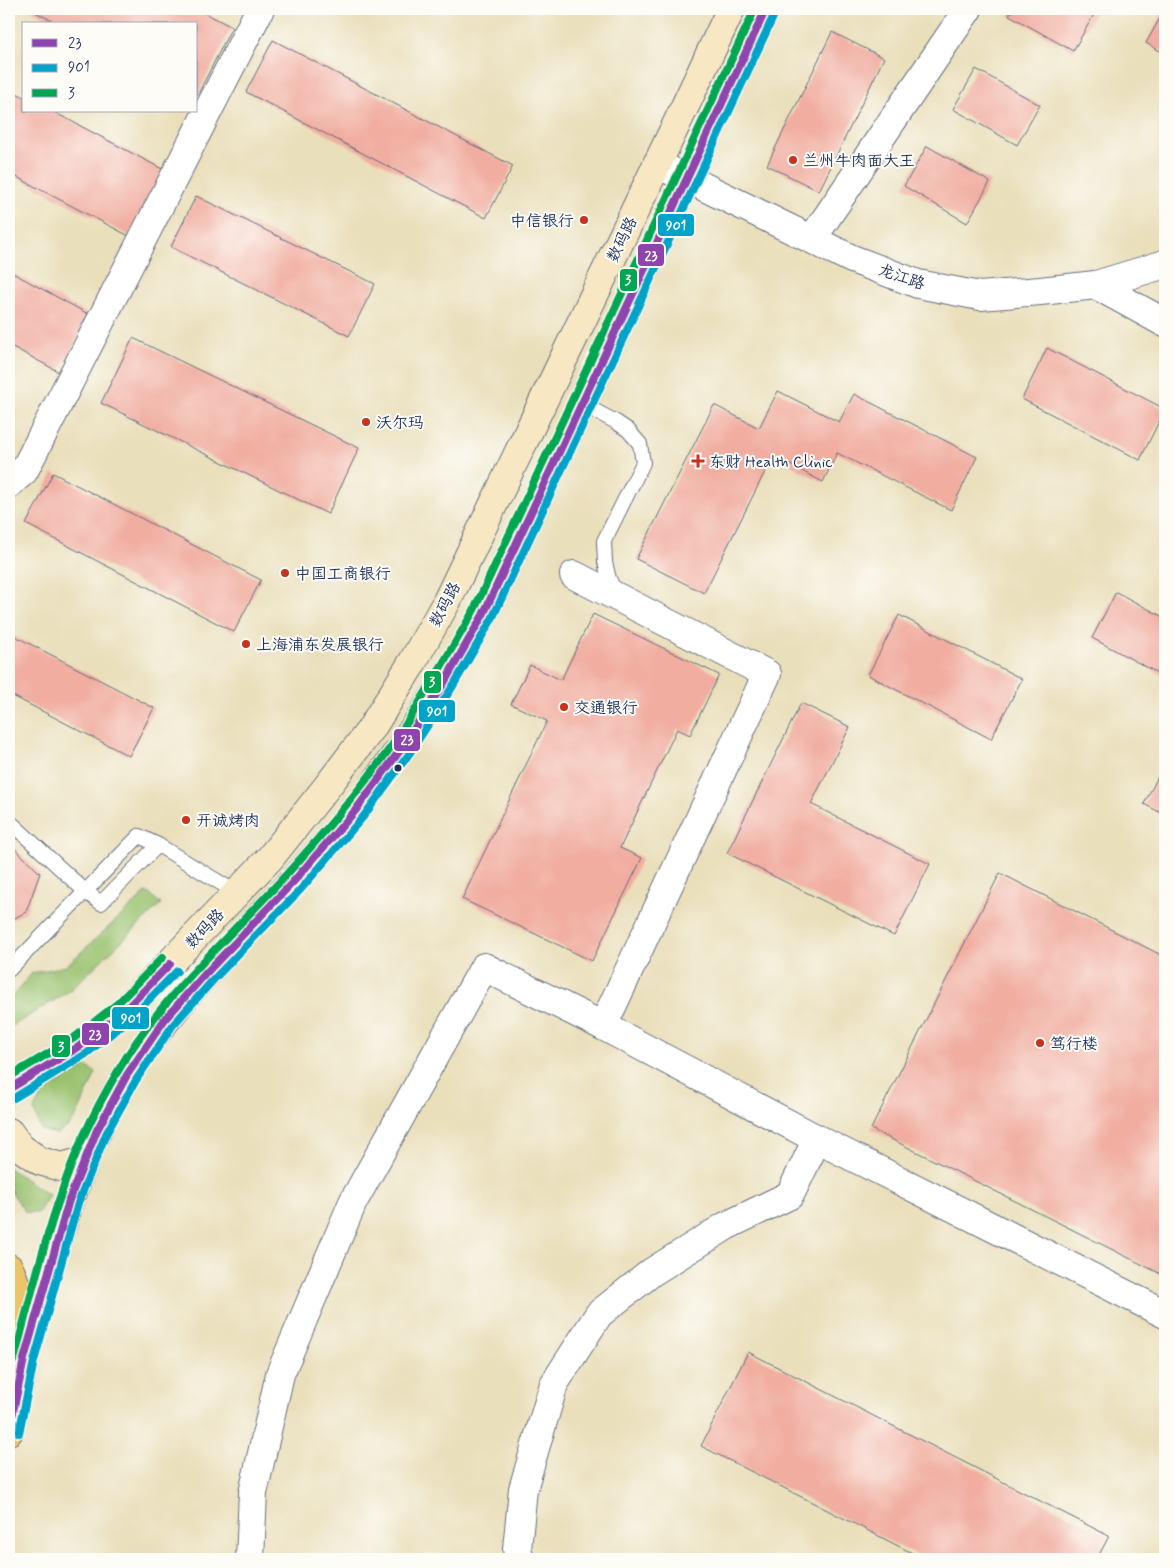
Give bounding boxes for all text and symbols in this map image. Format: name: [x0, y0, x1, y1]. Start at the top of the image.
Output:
legend: [22, 22, 198, 112]
text: 23: [68, 34, 82, 54]
text: 901: [68, 58, 90, 78]
text: 3: [68, 84, 75, 104]
place label: 兰州牛肉面大王: [803, 151, 915, 172]
marker: 兰州牛肉面大王: [787, 154, 799, 166]
place label: 中信银行: [510, 211, 574, 232]
street label: 数码路: [602, 213, 642, 266]
line badge: 901: [657, 213, 695, 237]
marker: 中信银行: [578, 214, 590, 226]
text: 901: [666, 217, 686, 235]
line badge: 23: [637, 243, 665, 267]
text: 23: [645, 247, 657, 265]
street label: 龙江路: [875, 260, 928, 295]
line badge: 3: [619, 268, 638, 292]
text: 3: [625, 271, 632, 289]
place label: 沃尔玛: [376, 413, 424, 434]
marker: 沃尔玛: [360, 416, 372, 428]
place label: 东财 Health Clinic: [709, 452, 833, 473]
marker: 东财 Health Clinic: [691, 454, 705, 468]
place label: 中国工商银行: [295, 564, 391, 585]
marker: 中国工商银行: [279, 567, 291, 579]
street label: 数码路: [425, 579, 466, 631]
place label: 上海浦东发展银行: [256, 635, 384, 656]
marker: 上海浦东发展银行: [240, 638, 252, 650]
line badge: 3: [423, 670, 442, 694]
text: 3: [429, 673, 436, 691]
place label: 交通银行: [574, 698, 638, 719]
line badge: 901: [418, 699, 456, 723]
marker: 交通银行: [558, 701, 570, 713]
text: 901: [427, 703, 447, 721]
line badge: 23: [393, 728, 421, 752]
text: 23: [401, 731, 413, 749]
unlabelled marker: [393, 763, 403, 773]
place label: 开诚烤肉: [196, 811, 260, 832]
marker: 开诚烤肉: [180, 814, 192, 826]
street label: 数码路: [181, 904, 229, 954]
line badge: 901: [111, 1006, 150, 1030]
text: 901: [121, 1010, 141, 1028]
line badge: 23: [81, 1022, 110, 1046]
text: 23: [89, 1026, 101, 1044]
line badge: 3: [51, 1034, 71, 1058]
place label: 笃行楼: [1050, 1034, 1098, 1055]
marker: 笃行楼: [1034, 1037, 1046, 1049]
text: 3: [58, 1038, 65, 1056]

